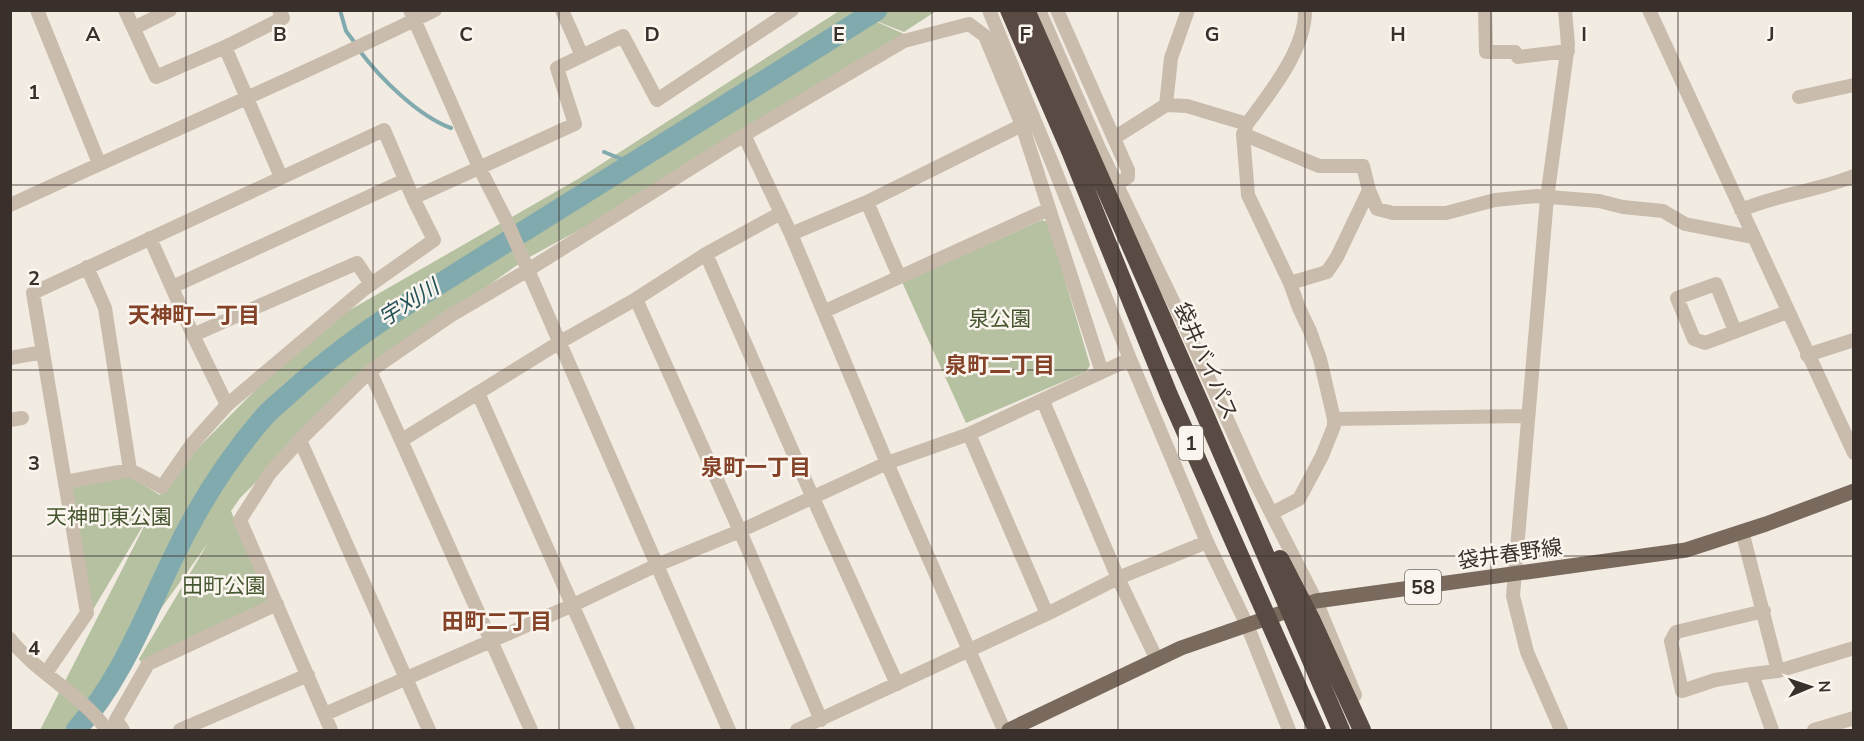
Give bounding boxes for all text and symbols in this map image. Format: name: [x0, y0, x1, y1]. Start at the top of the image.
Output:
text: A: [86, 21, 101, 48]
text: B: [273, 21, 287, 48]
text: C: [459, 21, 473, 48]
text: D: [644, 21, 660, 48]
text: E: [833, 21, 845, 48]
text: F: [1019, 21, 1031, 48]
text: G: [1205, 21, 1219, 48]
text: H: [1390, 21, 1406, 48]
text: I: [1581, 21, 1587, 48]
text: J: [1766, 21, 1775, 48]
text: 1: [28, 79, 40, 106]
text: 2: [28, 265, 40, 292]
water label: 宇刈川: [373, 272, 447, 333]
street label: 袋井バイパス: [1168, 298, 1244, 424]
district label: 天神町一丁目: [128, 301, 260, 331]
park label: 泉公園: [969, 305, 1032, 333]
district label: 泉町二丁目: [945, 351, 1055, 381]
road number: 1: [1179, 426, 1203, 460]
text: 3: [28, 450, 40, 477]
district label: 泉町一丁目: [701, 453, 811, 483]
park label: 天神町東公園: [46, 503, 172, 531]
street label: 袋井春野線: [1456, 533, 1564, 575]
road number: 58: [1405, 570, 1441, 604]
park label: 田町公園: [182, 572, 266, 600]
district label: 田町二丁目: [442, 607, 552, 637]
text: 4: [28, 635, 40, 662]
north arrow: [1780, 657, 1840, 717]
text: N: [1813, 680, 1835, 693]

